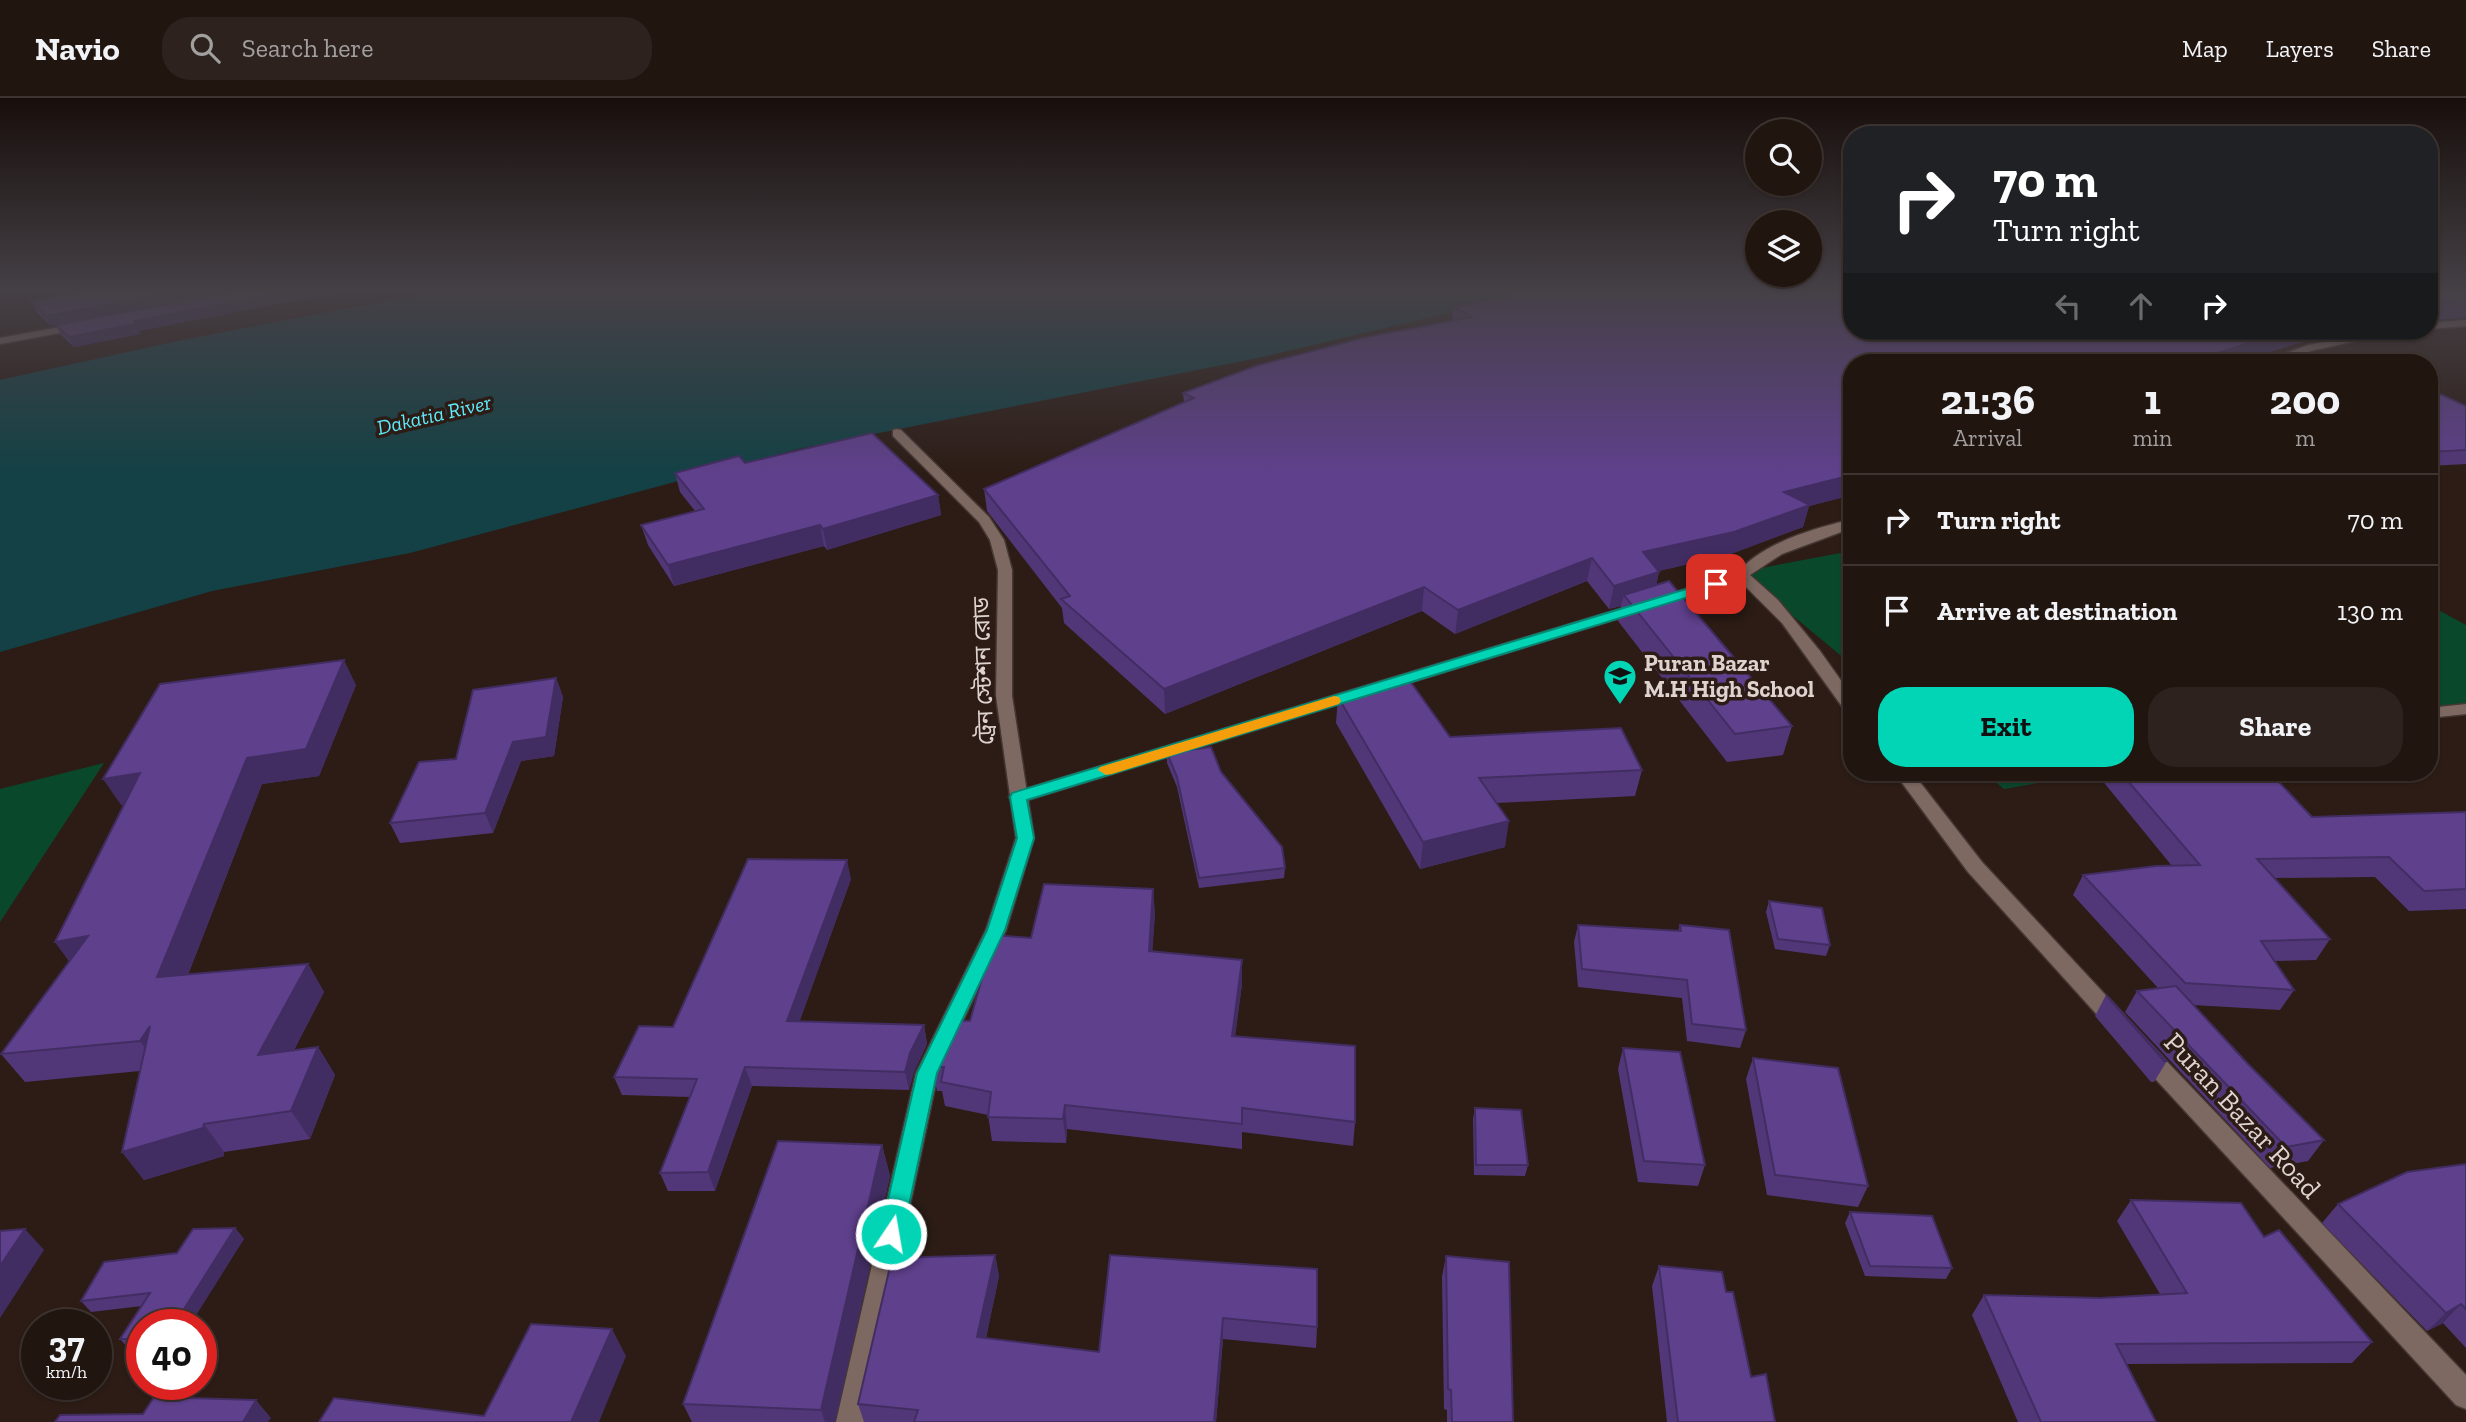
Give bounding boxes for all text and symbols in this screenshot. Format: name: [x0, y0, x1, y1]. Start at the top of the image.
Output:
search box: [162, 17, 652, 80]
text: Navio: [35, 29, 120, 68]
icon: search: [186, 29, 224, 67]
text: Search here: [242, 32, 374, 64]
text: Map: [2182, 34, 2228, 63]
text: Layers: [2266, 34, 2334, 63]
text: Share: [2372, 34, 2431, 63]
map controls: [1745, 119, 1822, 287]
button: search: [1745, 119, 1822, 196]
text: 70 m: [1993, 151, 2098, 210]
icon: right: [1878, 154, 1969, 245]
button: layers: [1745, 210, 1822, 287]
text: Turn right: [1993, 211, 2140, 249]
icon: left: [2049, 287, 2087, 325]
icon: ahead: [2122, 287, 2160, 325]
icon: right: [2195, 287, 2233, 325]
text: 21:36: [1940, 374, 2035, 425]
text: 1: [2144, 374, 2161, 425]
text: 200: [2270, 374, 2341, 425]
water label: Dakatia River: [374, 389, 494, 440]
text: Arrival: [1953, 424, 2023, 452]
text: min: [2133, 424, 2172, 452]
text: m: [2295, 424, 2315, 452]
icon: right: [1878, 501, 1916, 539]
text: Turn right: [1937, 504, 2060, 536]
text: 70 m: [2347, 504, 2403, 536]
pin: [1686, 554, 1746, 614]
icon: arrive: [1697, 565, 1735, 603]
icon: arrive: [1878, 592, 1916, 630]
text: Arrive at destination: [1937, 595, 2177, 627]
text: 130 m: [2337, 595, 2403, 627]
street label: ট্রেন স্টেশন রোড: [966, 596, 1000, 746]
place label: Puran Bazar M.H High School: [1644, 649, 1815, 703]
school or university icon: Puran Bazar M.H High School: [1601, 657, 1639, 706]
button: Exit: [1878, 687, 2134, 767]
button: Share: [2148, 687, 2403, 767]
street label: Puran Bazar Road: [2157, 1026, 2328, 1205]
position arrow: [854, 1197, 928, 1271]
speed limit sign: 40: [126, 1309, 217, 1400]
text: 37: [49, 1324, 84, 1366]
text: km/h: [46, 1361, 87, 1383]

